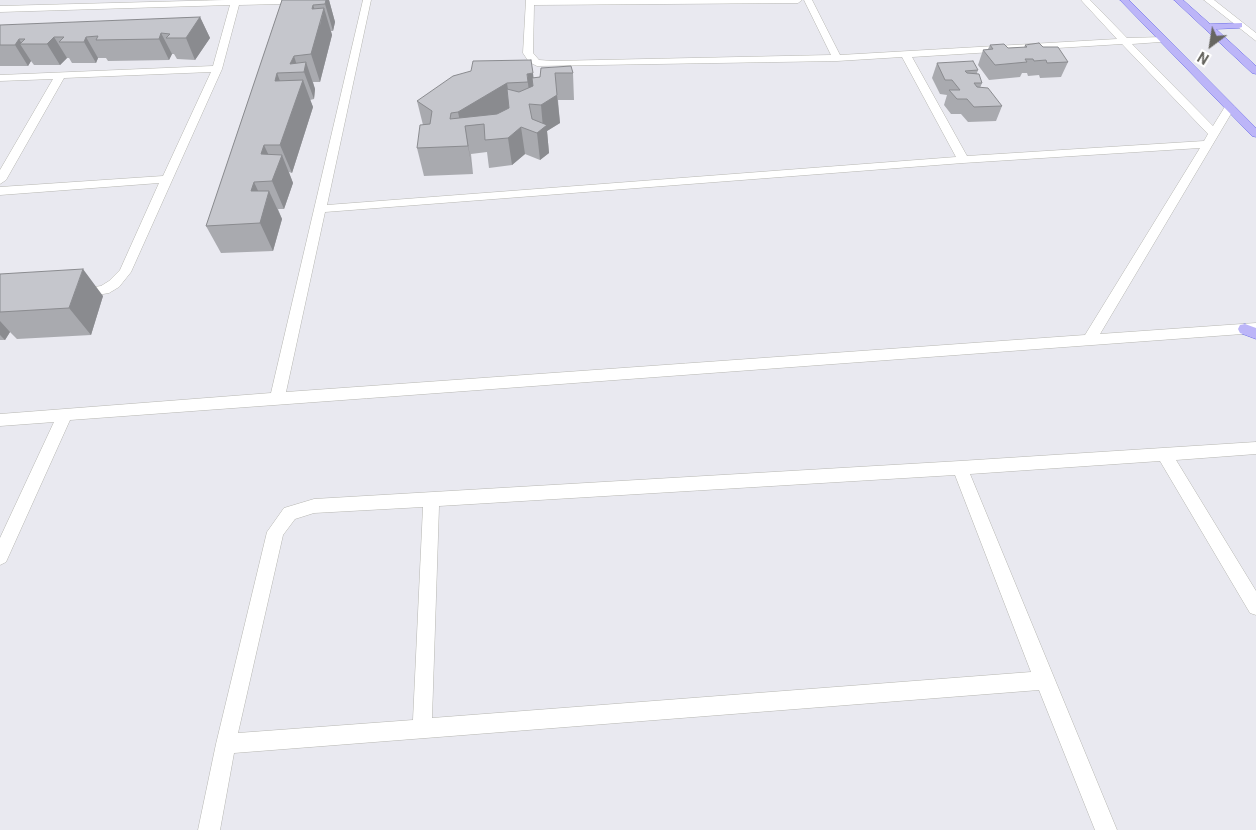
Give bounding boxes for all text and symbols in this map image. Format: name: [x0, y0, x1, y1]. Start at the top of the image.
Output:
north arrow: [1186, 20, 1236, 70]
text: N: [1195, 48, 1212, 67]

